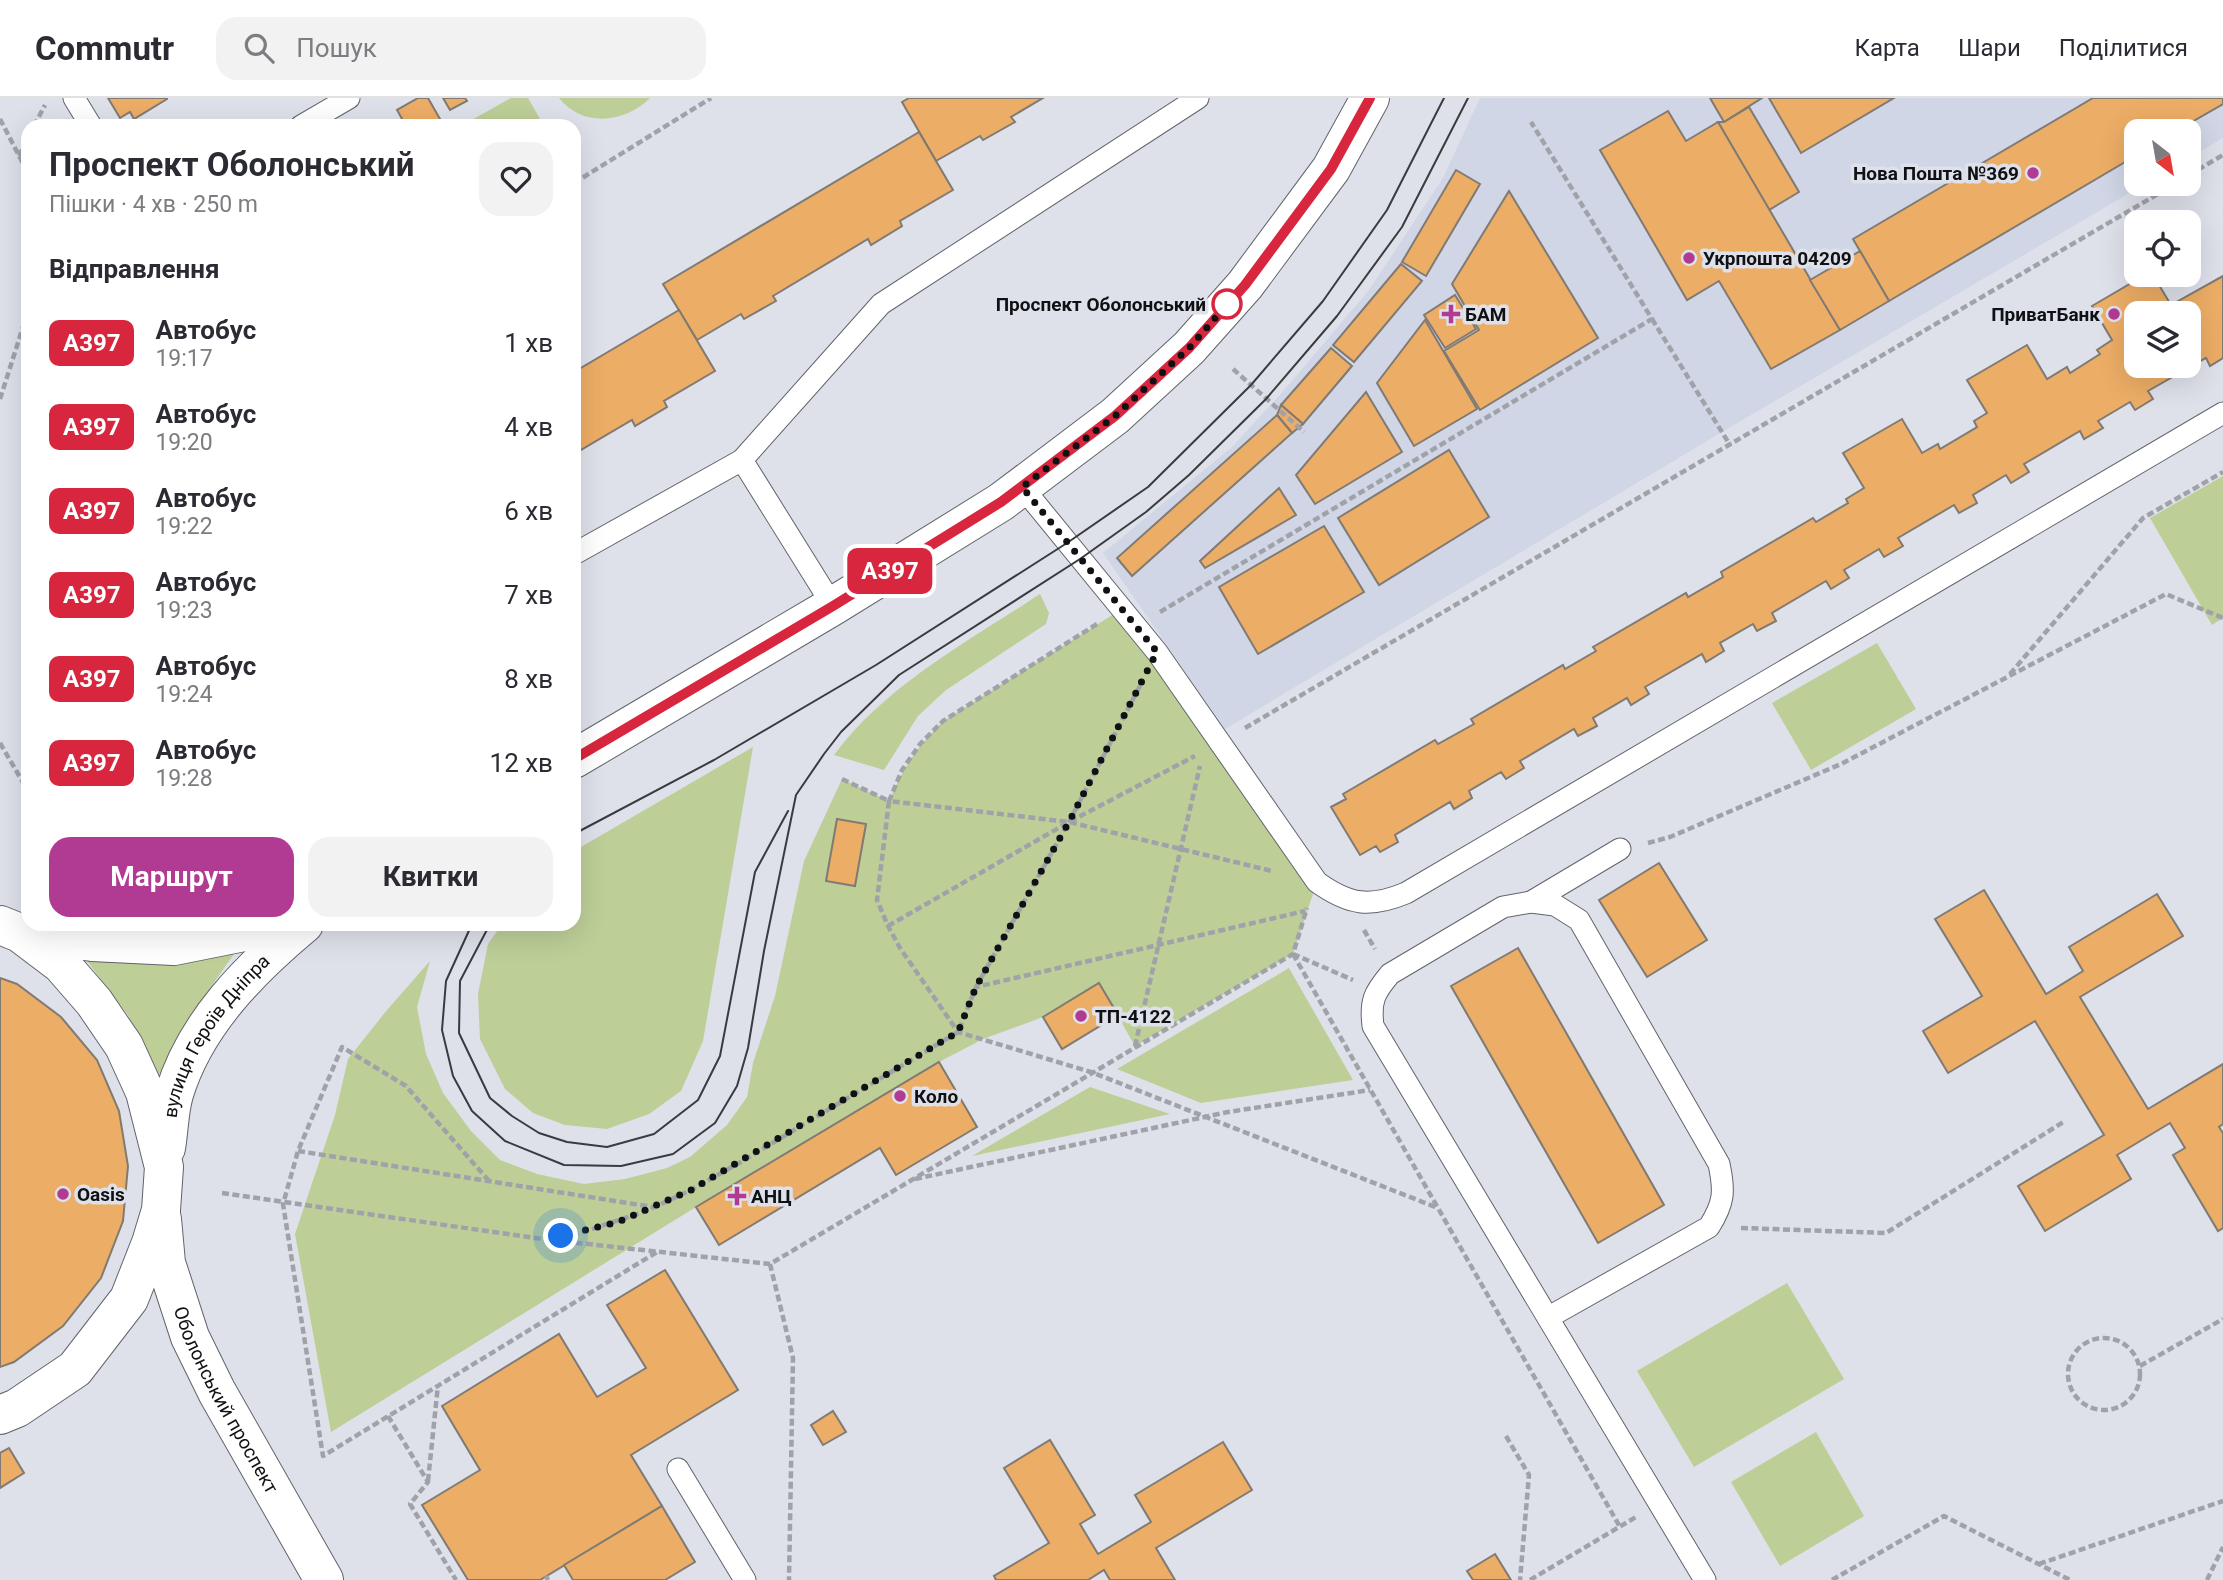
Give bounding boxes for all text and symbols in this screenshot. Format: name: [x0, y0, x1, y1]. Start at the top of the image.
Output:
search box: [216, 17, 706, 80]
text: Commutr: [35, 29, 174, 68]
icon: search: [240, 29, 278, 67]
text: Пошук: [296, 33, 377, 63]
text: Карта: [1854, 34, 1920, 62]
text: Шари: [1958, 34, 2021, 62]
text: Поділитися: [2059, 34, 2188, 62]
north arrow: [2124, 119, 2202, 196]
map controls: [2124, 119, 2201, 378]
button: heart: [479, 142, 553, 216]
text: Проспект Оболонський: [49, 145, 414, 184]
place label: Нова Пошта №369: [1853, 162, 2019, 185]
marker: Нова Пошта №369: [2025, 165, 2041, 181]
text: Пішки · 4 хв · 250 m: [49, 191, 258, 218]
button: locate: [2124, 210, 2201, 287]
place label: Укрпошта 04209: [1703, 247, 1852, 270]
marker: Укрпошта 04209: [1681, 250, 1697, 266]
text: Відправлення: [49, 254, 219, 284]
marker: Проспект Оболонський: [1212, 289, 1242, 319]
place label: Проспект Оболонський: [996, 293, 1206, 316]
button: layers: [2124, 301, 2201, 378]
place label: БАМ: [1465, 303, 1506, 326]
place label: ПриватБанк: [1991, 303, 2100, 326]
marker: БАМ: [1443, 306, 1459, 322]
marker: ПриватБанк: [2106, 306, 2122, 322]
text: Автобус: [155, 315, 256, 345]
text: 1 хв: [504, 328, 553, 358]
text: А397: [63, 329, 120, 357]
text: 19:17: [155, 345, 213, 372]
text: Автобус: [155, 399, 256, 429]
text: 4 хв: [504, 412, 553, 442]
text: А397: [63, 413, 120, 441]
text: 19:20: [155, 429, 213, 456]
text: Автобус: [155, 483, 256, 513]
text: 6 хв: [504, 496, 553, 526]
text: А397: [63, 497, 120, 525]
text: 19:22: [155, 513, 213, 540]
line badge: А397: [841, 548, 939, 594]
text: А397: [861, 557, 919, 585]
text: Автобус: [155, 567, 256, 597]
text: 7 хв: [504, 580, 553, 610]
text: А397: [63, 581, 120, 609]
text: 19:23: [155, 597, 213, 624]
text: Автобус: [155, 651, 256, 681]
text: 8 хв: [504, 664, 553, 694]
text: А397: [63, 665, 120, 693]
text: 19:24: [155, 681, 213, 708]
text: Автобус: [155, 735, 256, 765]
text: 12 хв: [490, 748, 553, 778]
text: А397: [63, 749, 120, 777]
text: 19:28: [155, 765, 213, 792]
button: Маршрут: [49, 837, 294, 917]
button: Квитки: [308, 837, 553, 917]
street label: вулиця Героїв Дніпра: [159, 950, 275, 1119]
place label: ТП-4122: [1095, 1005, 1171, 1028]
marker: ТП-4122: [1073, 1008, 1089, 1024]
place label: Коло: [914, 1085, 958, 1108]
marker: Коло: [892, 1088, 908, 1104]
place label: Oasis: [77, 1183, 125, 1206]
place label: АНЦ: [751, 1185, 792, 1208]
marker: Oasis: [55, 1186, 71, 1202]
marker: АНЦ: [729, 1188, 745, 1204]
your location: [543, 1218, 578, 1253]
street label: Оболонський проспект: [169, 1304, 283, 1497]

